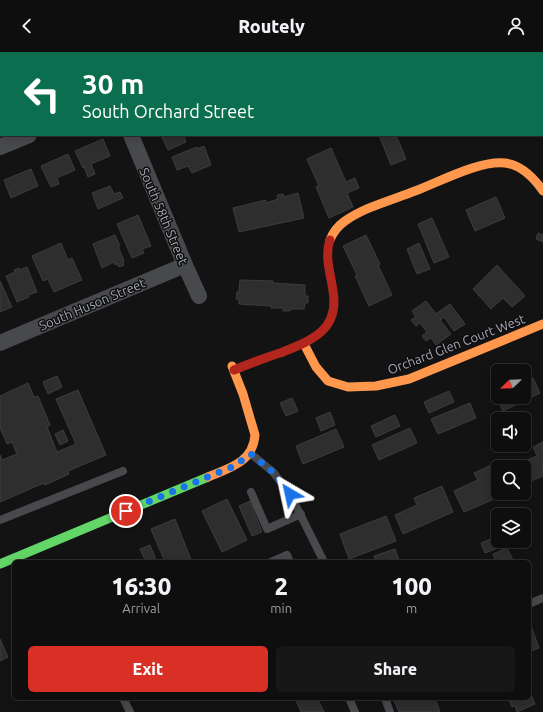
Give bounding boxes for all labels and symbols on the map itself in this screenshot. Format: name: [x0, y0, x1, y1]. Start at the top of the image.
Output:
street label: South 58th Street: [137, 165, 191, 267]
street label: South Huson Street: [37, 275, 147, 333]
street label: Orchard Glen Court West: [385, 311, 527, 377]
north arrow: [491, 364, 531, 404]
position arrow: [269, 473, 311, 515]
pin: [109, 494, 143, 528]

